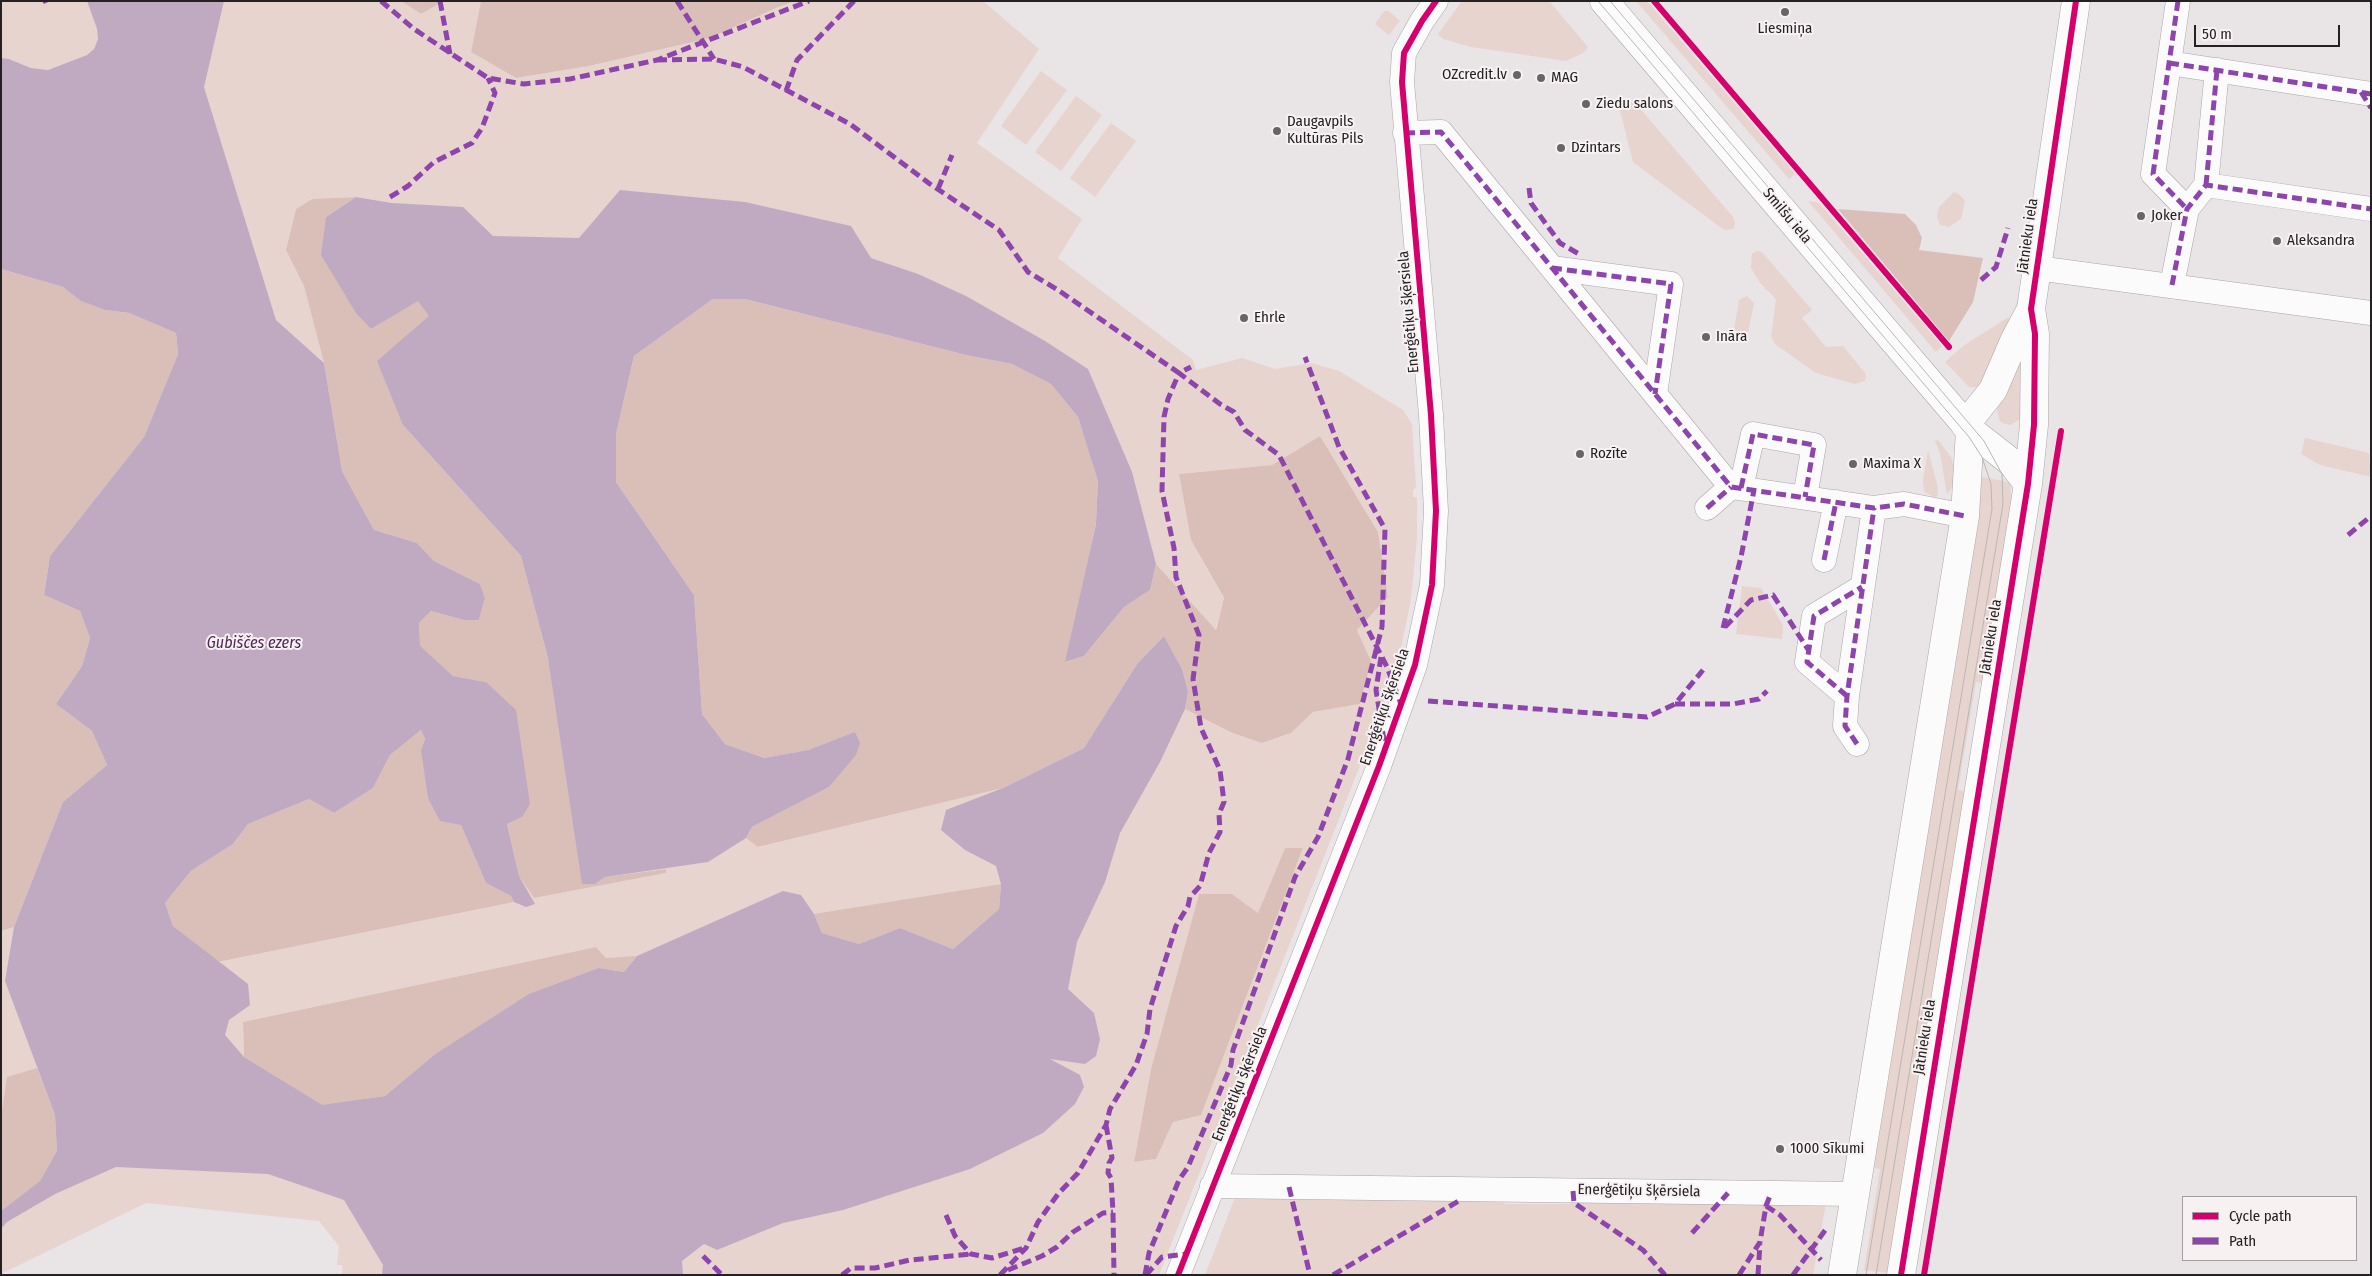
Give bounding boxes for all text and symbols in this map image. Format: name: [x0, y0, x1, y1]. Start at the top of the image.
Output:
marker: Liesmiņa: [1779, 6, 1791, 18]
scale bar: [2197, 15, 2343, 47]
place label: Liesmiņa: [1758, 20, 1812, 38]
text: 50 m: [2202, 25, 2232, 43]
place label: OZcredit.lv: [1442, 66, 1507, 84]
marker: OZcredit.lv: [1511, 69, 1523, 81]
place label: MAG: [1551, 69, 1578, 87]
marker: MAG: [1535, 72, 1547, 84]
place label: Ziedu salons: [1596, 95, 1673, 113]
marker: Ziedu salons: [1580, 98, 1592, 110]
place label: Daugavpils Kultūras Pils: [1287, 113, 1363, 148]
marker: Daugavpils Kultūras Pils: [1271, 125, 1283, 137]
place label: Dzintars: [1571, 139, 1621, 157]
marker: Dzintars: [1555, 142, 1567, 154]
street label: Smilšu iela: [1759, 185, 1815, 247]
street label: Jātnieku iela: [2014, 197, 2042, 275]
place label: Joker: [2151, 207, 2182, 225]
marker: Joker: [2135, 210, 2147, 222]
place label: Aleksandra: [2287, 232, 2355, 250]
marker: Aleksandra: [2271, 235, 2283, 247]
street label: Enerģētiķu šķērsiela: [1395, 250, 1423, 374]
place label: Ehrle: [1254, 309, 1285, 327]
marker: Ehrle: [1238, 312, 1250, 324]
place label: Ināra: [1716, 328, 1747, 346]
marker: Ināra: [1700, 331, 1712, 343]
place label: Rozīte: [1590, 445, 1628, 463]
marker: Rozīte: [1574, 448, 1586, 460]
place label: Maxima X: [1863, 455, 1921, 473]
marker: Maxima X: [1847, 458, 1859, 470]
street label: Jātnieku iela: [1976, 598, 2006, 676]
water label: Gubiščes ezers: [207, 634, 301, 654]
street label: Enerģētiķu šķērsiela: [1356, 646, 1414, 768]
street label: Jātnieku iela: [1910, 998, 1940, 1076]
street label: Enerģētiķu šķērsiela: [1209, 1024, 1271, 1144]
place label: 1000 Sīkumi: [1790, 1140, 1864, 1158]
marker: 1000 Sīkumi: [1774, 1143, 1786, 1155]
street label: Enerģētiķu šķērsiela: [1577, 1181, 1701, 1201]
legend: [2182, 1196, 2357, 1261]
text: Cycle path: [2229, 1207, 2292, 1225]
text: Path: [2229, 1232, 2256, 1250]

